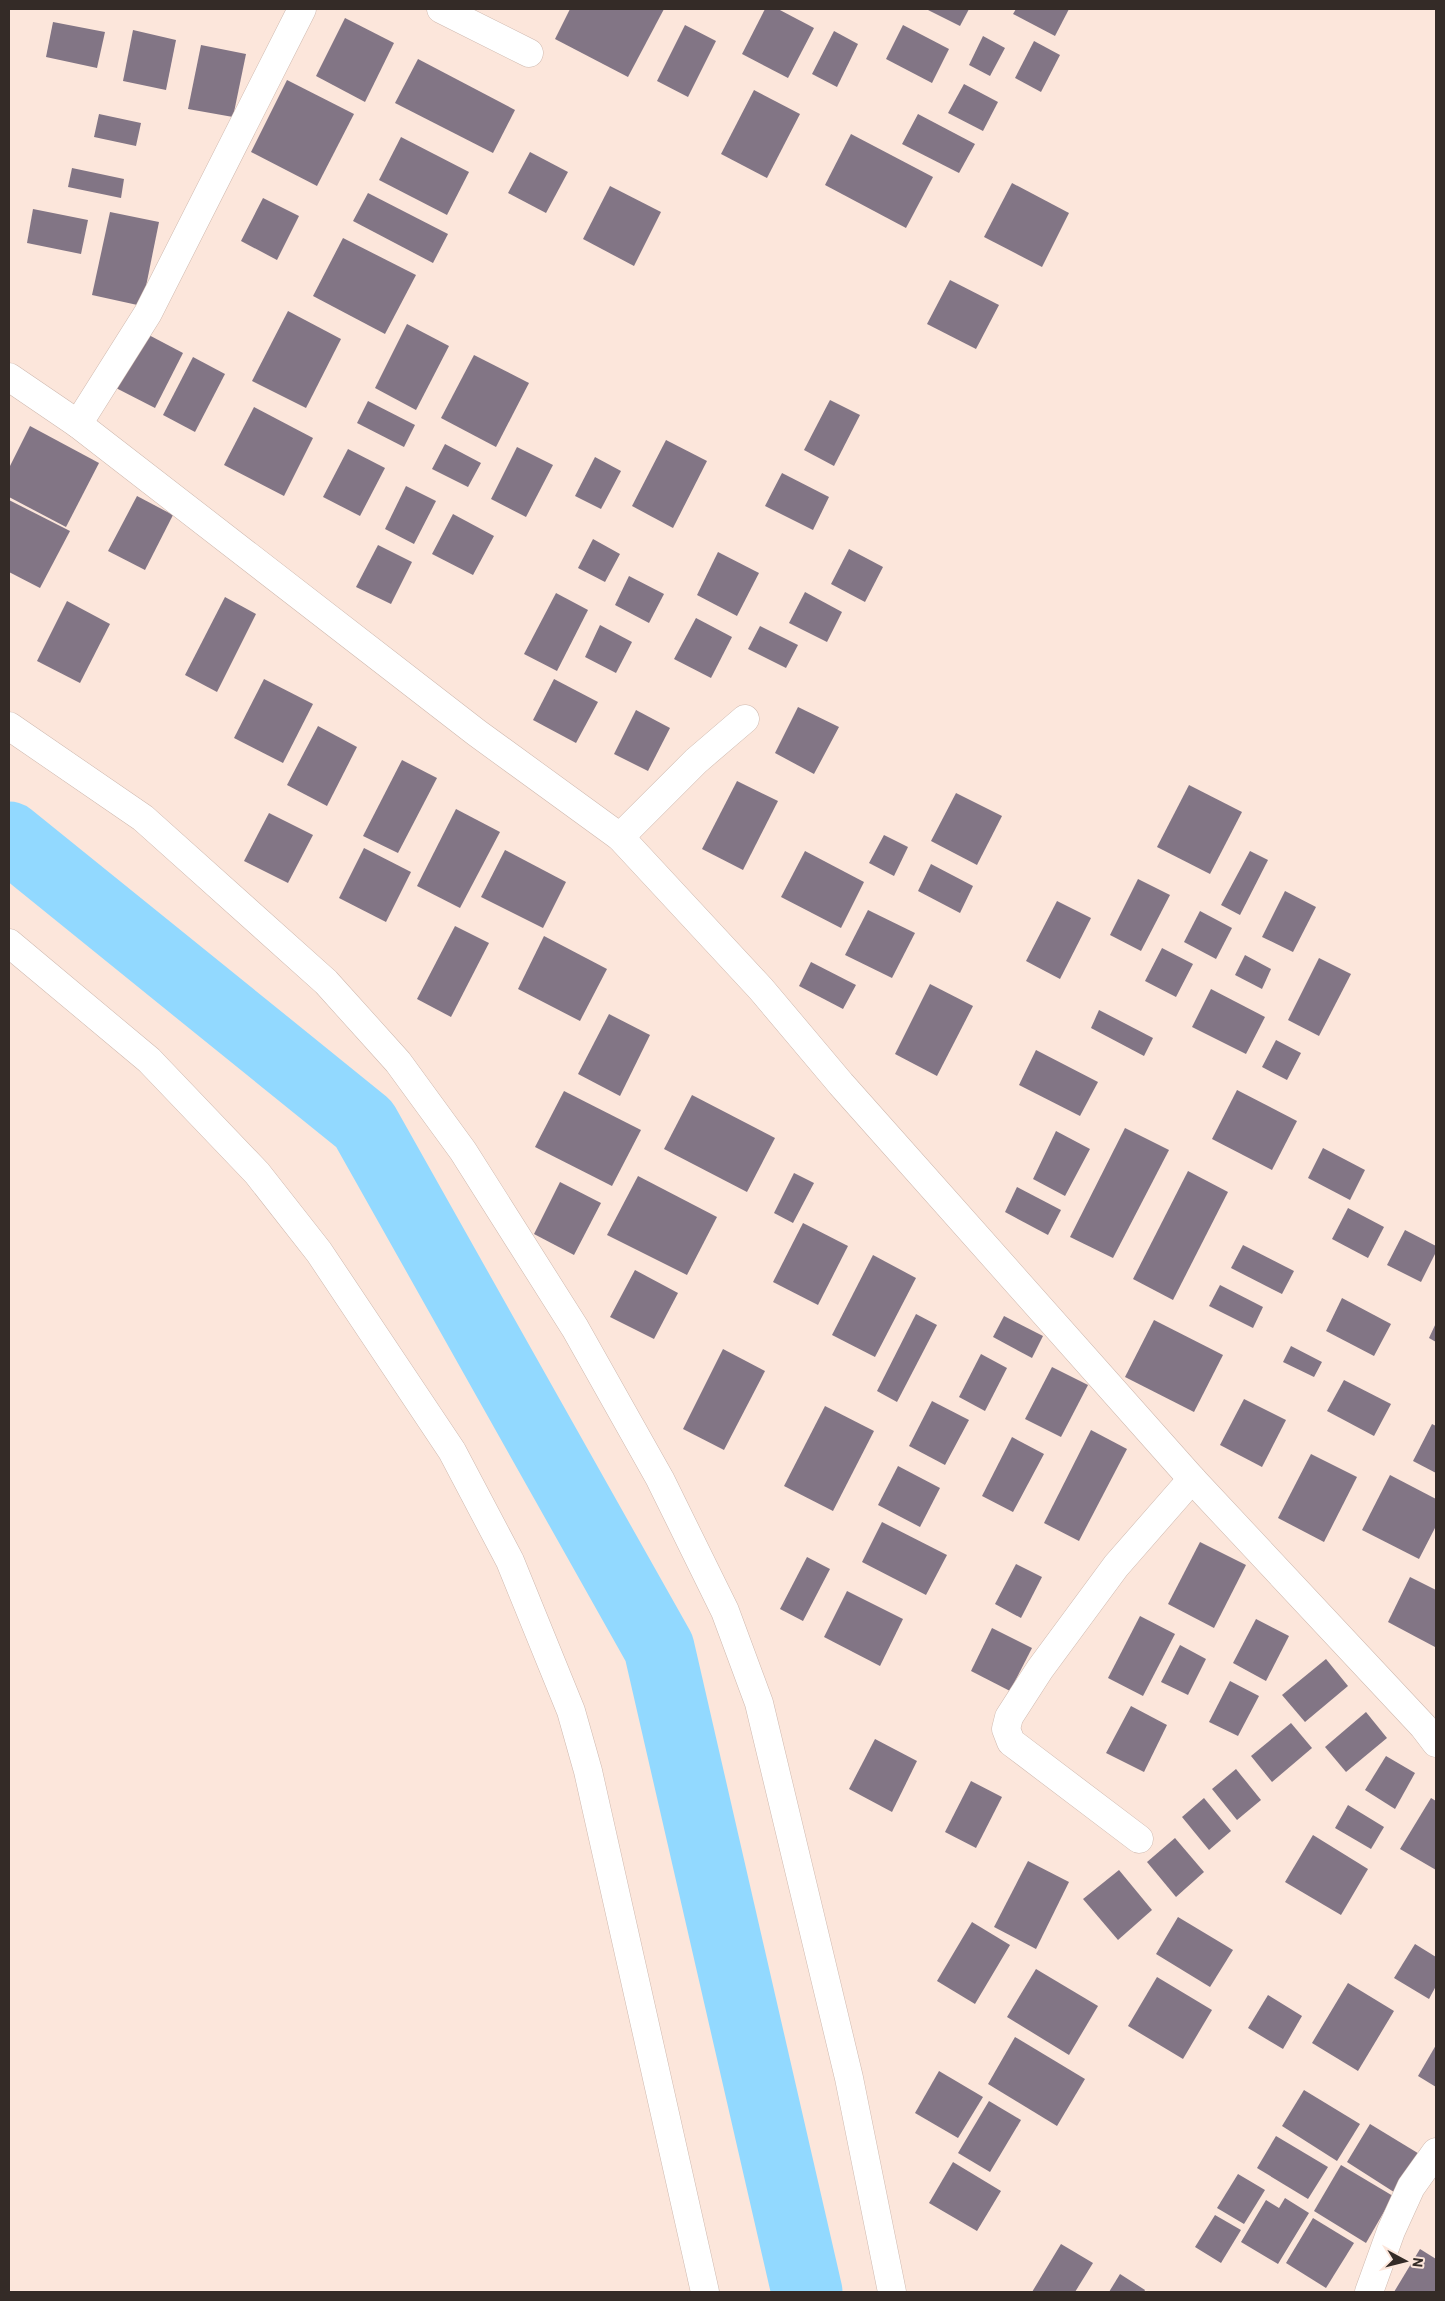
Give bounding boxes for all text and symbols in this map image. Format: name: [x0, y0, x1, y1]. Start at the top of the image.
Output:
north arrow: [1380, 2236, 1430, 2286]
text: N: [1409, 2257, 1427, 2268]

